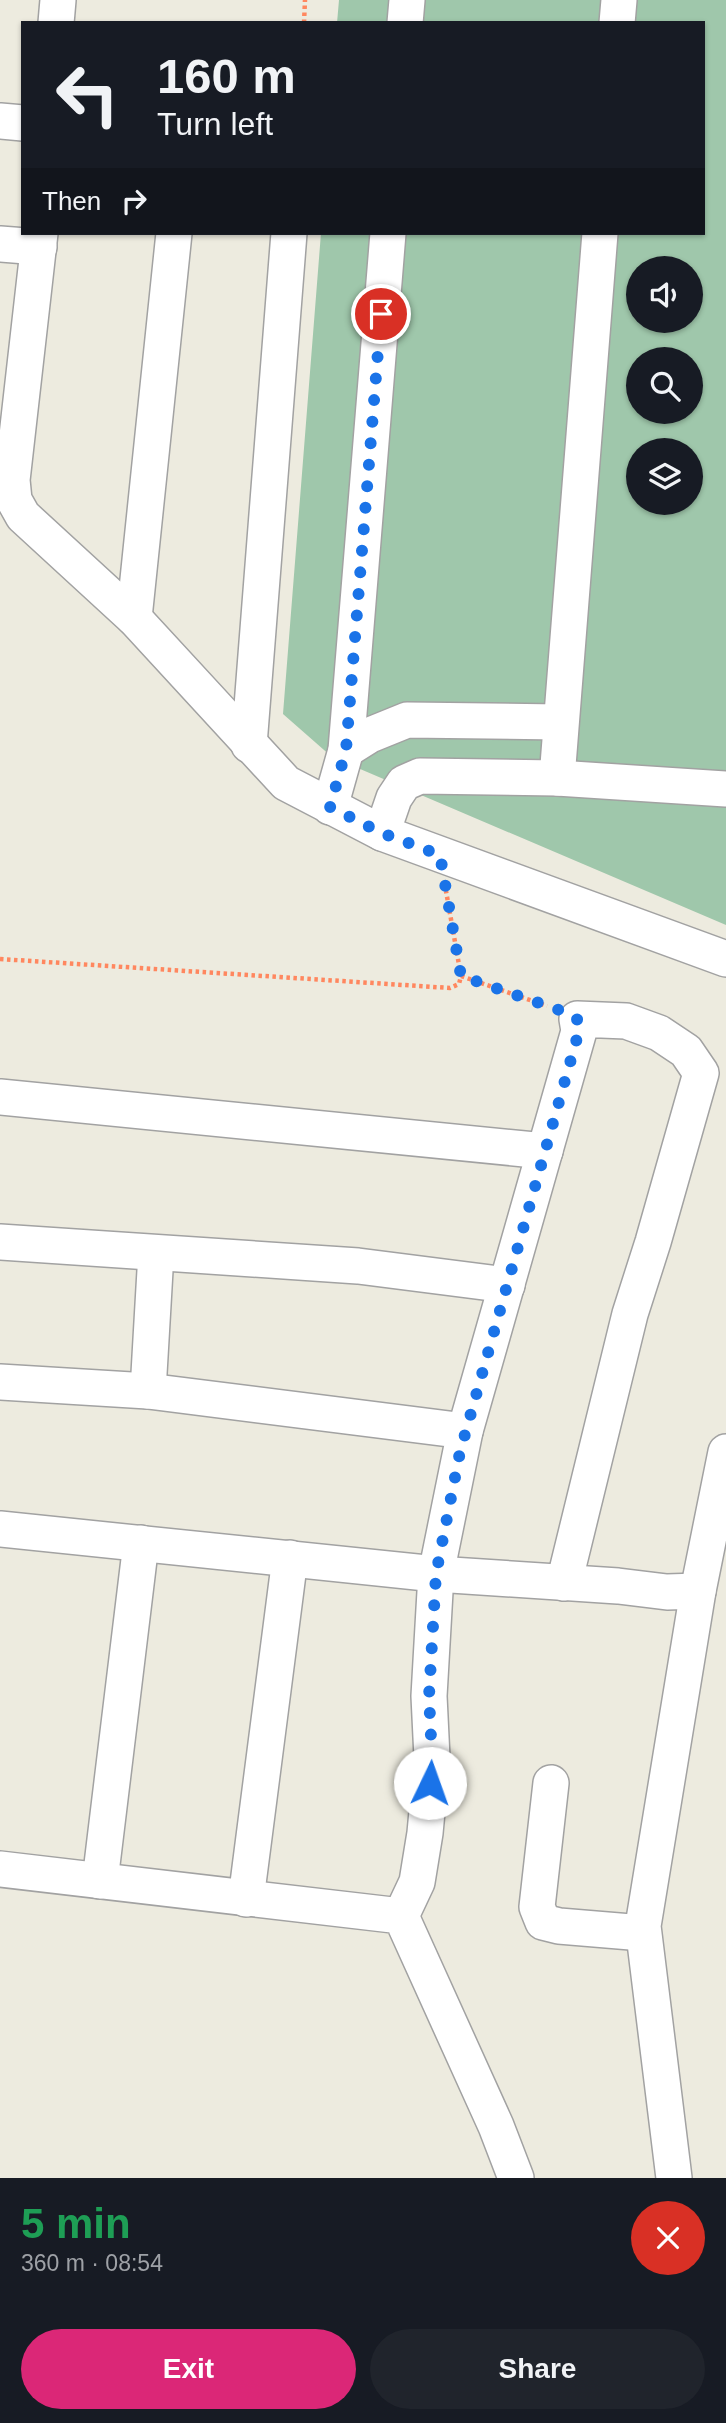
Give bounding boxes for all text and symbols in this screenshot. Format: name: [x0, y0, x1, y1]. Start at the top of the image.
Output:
icon: left: [42, 49, 133, 140]
text: 160 m: [157, 49, 296, 103]
text: Turn left: [157, 106, 273, 142]
icon: right: [115, 182, 153, 220]
text: Then: [42, 186, 101, 216]
map controls: [626, 256, 703, 515]
button: sound: [626, 256, 703, 333]
pin: [351, 284, 411, 344]
icon: arrive: [362, 295, 400, 333]
button: search: [626, 347, 703, 424]
button: layers: [626, 438, 703, 515]
position arrow: [393, 1746, 467, 1820]
text: 5 min: [21, 2200, 131, 2247]
button: close: [631, 2201, 705, 2275]
text: 360 m · 08:54: [21, 2250, 163, 2276]
button: Exit: [21, 2329, 356, 2409]
button: Share: [370, 2329, 705, 2409]

